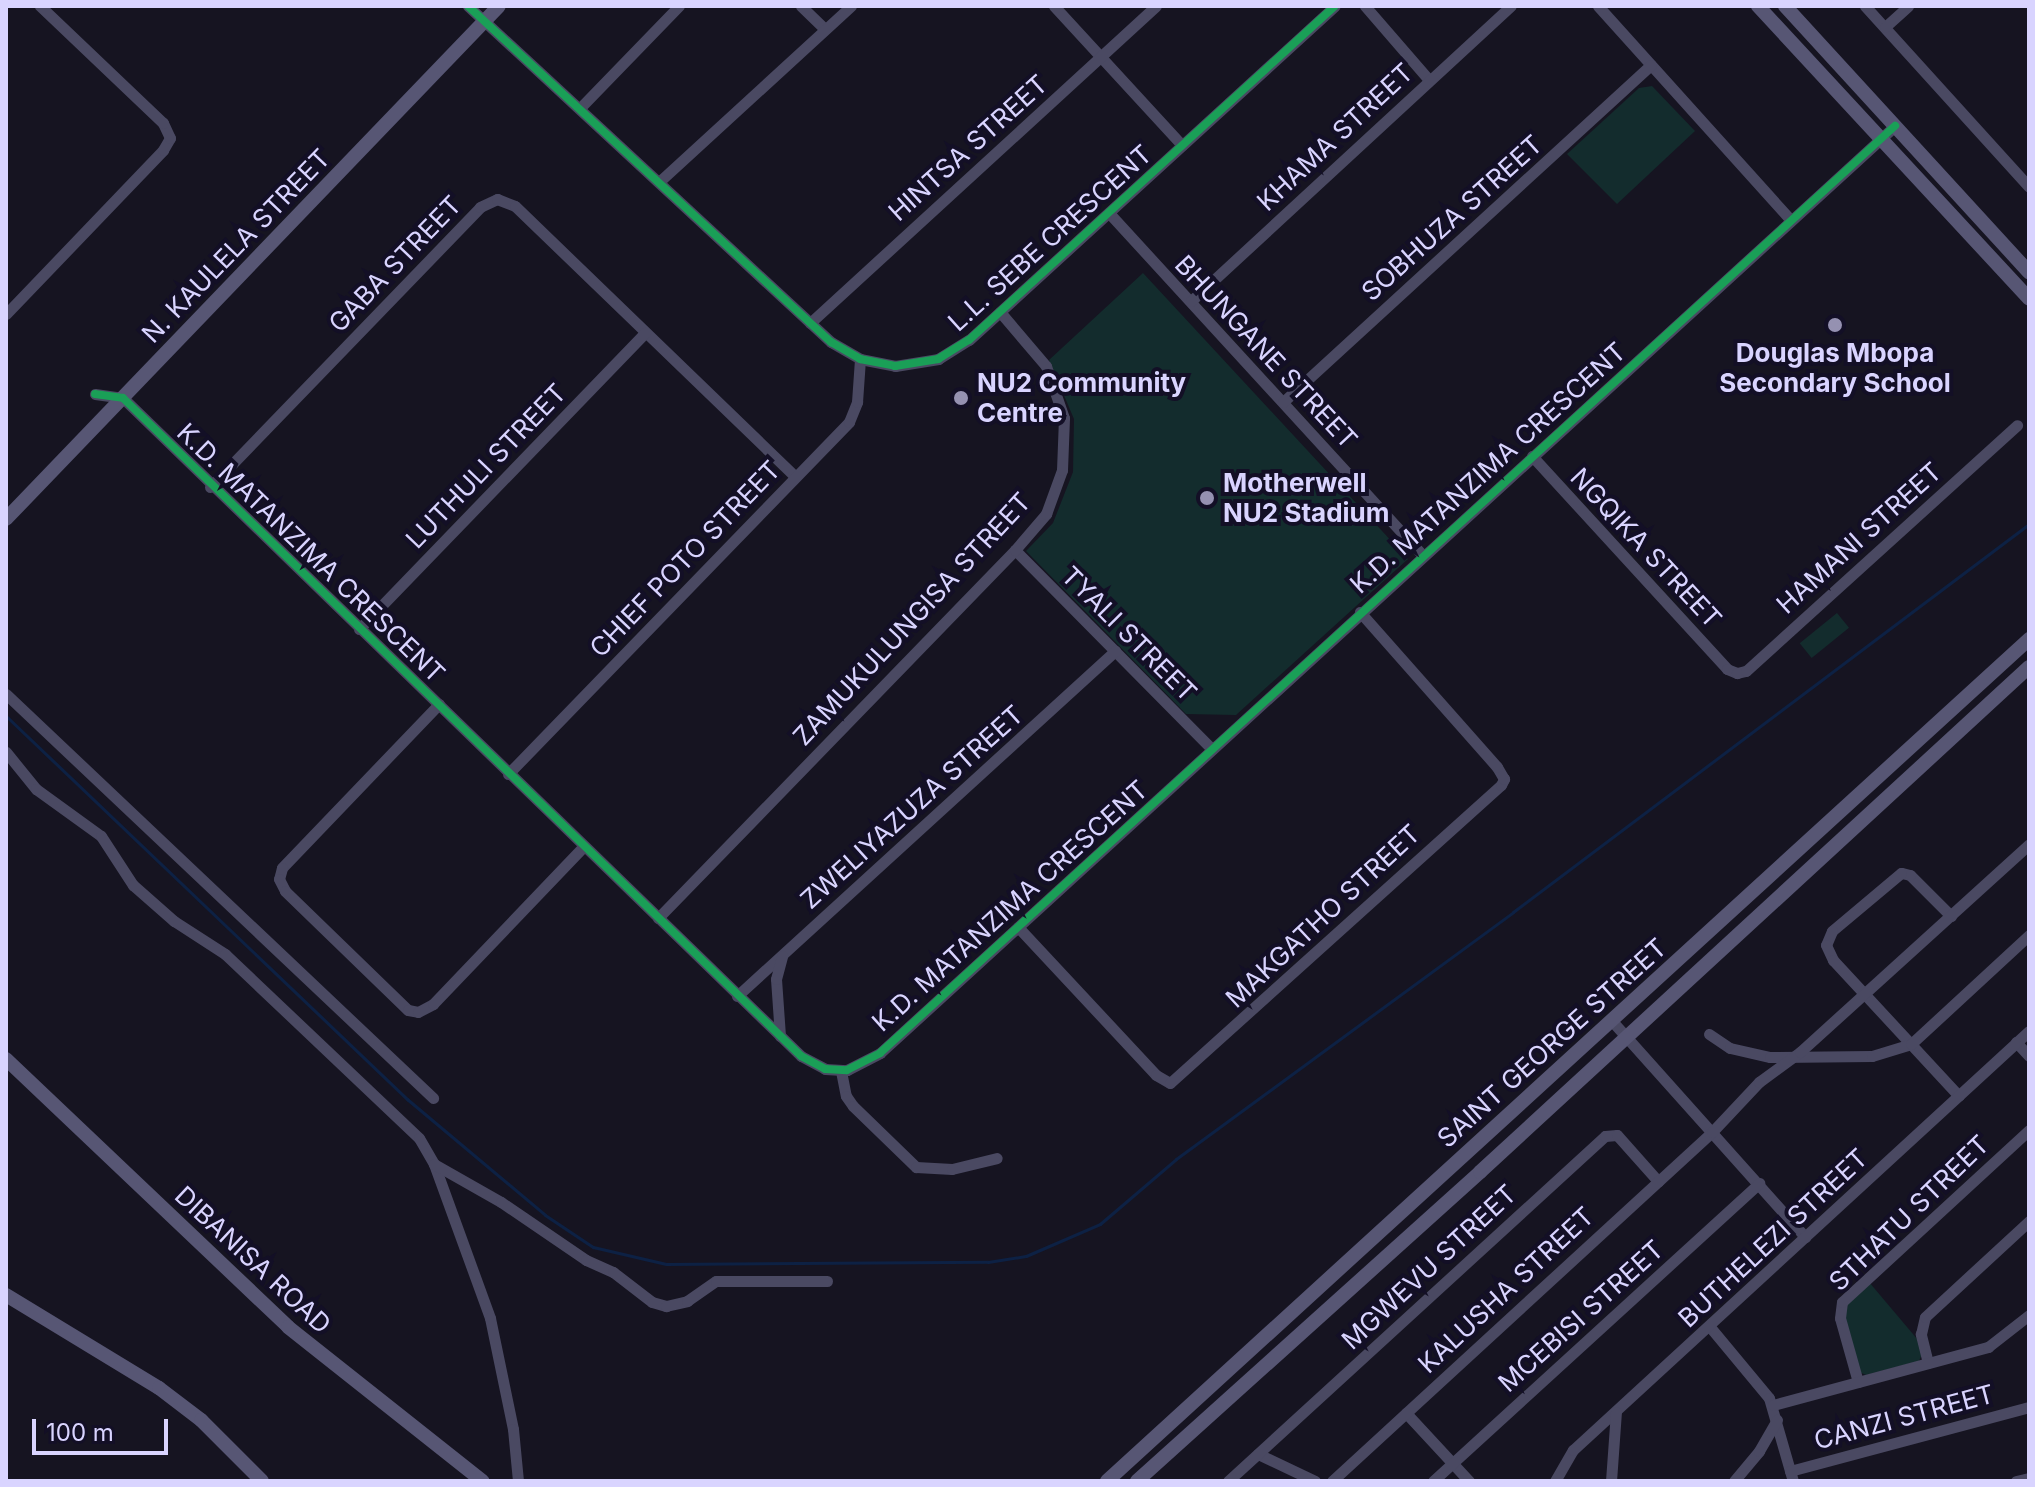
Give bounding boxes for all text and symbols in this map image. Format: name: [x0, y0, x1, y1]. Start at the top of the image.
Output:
street label: KHAMA STREET: [1251, 57, 1419, 217]
street label: HINTSA STREET: [882, 69, 1054, 227]
street label: SOBHUZA STREET: [1355, 129, 1549, 307]
street label: L.L. SEBE CRESCENT: [942, 138, 1158, 338]
street label: N. KAULELA STREET: [135, 143, 337, 349]
street label: GABA STREET: [322, 189, 468, 339]
street label: BHUNGANE STREET: [1168, 249, 1364, 455]
marker: Douglas Mbopa Secondary School: [1826, 316, 1844, 334]
street label: K.D. MATANZIMA CRESCENT: [1344, 336, 1632, 600]
place label: Douglas Mbopa Secondary School: [1719, 337, 1951, 398]
place label: NU2 Community Centre: [977, 367, 1186, 428]
street label: LUTHULI STREET: [400, 377, 572, 555]
marker: NU2 Community Centre: [952, 389, 970, 407]
street label: K.D. MATANZIMA CRESCENT: [171, 417, 451, 689]
street label: CHIEF POTO STREET: [583, 454, 787, 664]
street label: HAMANI STREET: [1770, 456, 1948, 620]
street label: NGQIKA STREET: [1564, 462, 1728, 634]
place label: Motherwell NU2 Stadium: [1223, 467, 1389, 528]
street label: ZAMUKULUNGISA STREET: [787, 486, 1037, 752]
marker: Motherwell NU2 Stadium: [1198, 489, 1216, 507]
street label: TYALI STREET: [1055, 560, 1203, 708]
street label: ZWELIYAZUZA STREET: [794, 699, 1030, 915]
street label: K.D. MATANZIMA CRESCENT: [866, 774, 1154, 1038]
street label: MAKGATHO STREET: [1219, 818, 1427, 1014]
street label: SAINT GEORGE STREET: [1431, 932, 1673, 1154]
street label: STHATU STREET: [1823, 1129, 1995, 1297]
street label: BUTHELEZI STREET: [1672, 1142, 1874, 1334]
street label: MGWEVU STREET: [1335, 1178, 1523, 1356]
street label: DIBANISA ROAD: [169, 1180, 337, 1340]
street label: KALUSHA STREET: [1412, 1201, 1600, 1379]
street label: MCEBISI STREET: [1492, 1234, 1670, 1398]
street label: CANZI STREET: [1811, 1378, 1997, 1456]
scale bar: [36, 1403, 172, 1453]
text: 100 m: [46, 1418, 114, 1447]

